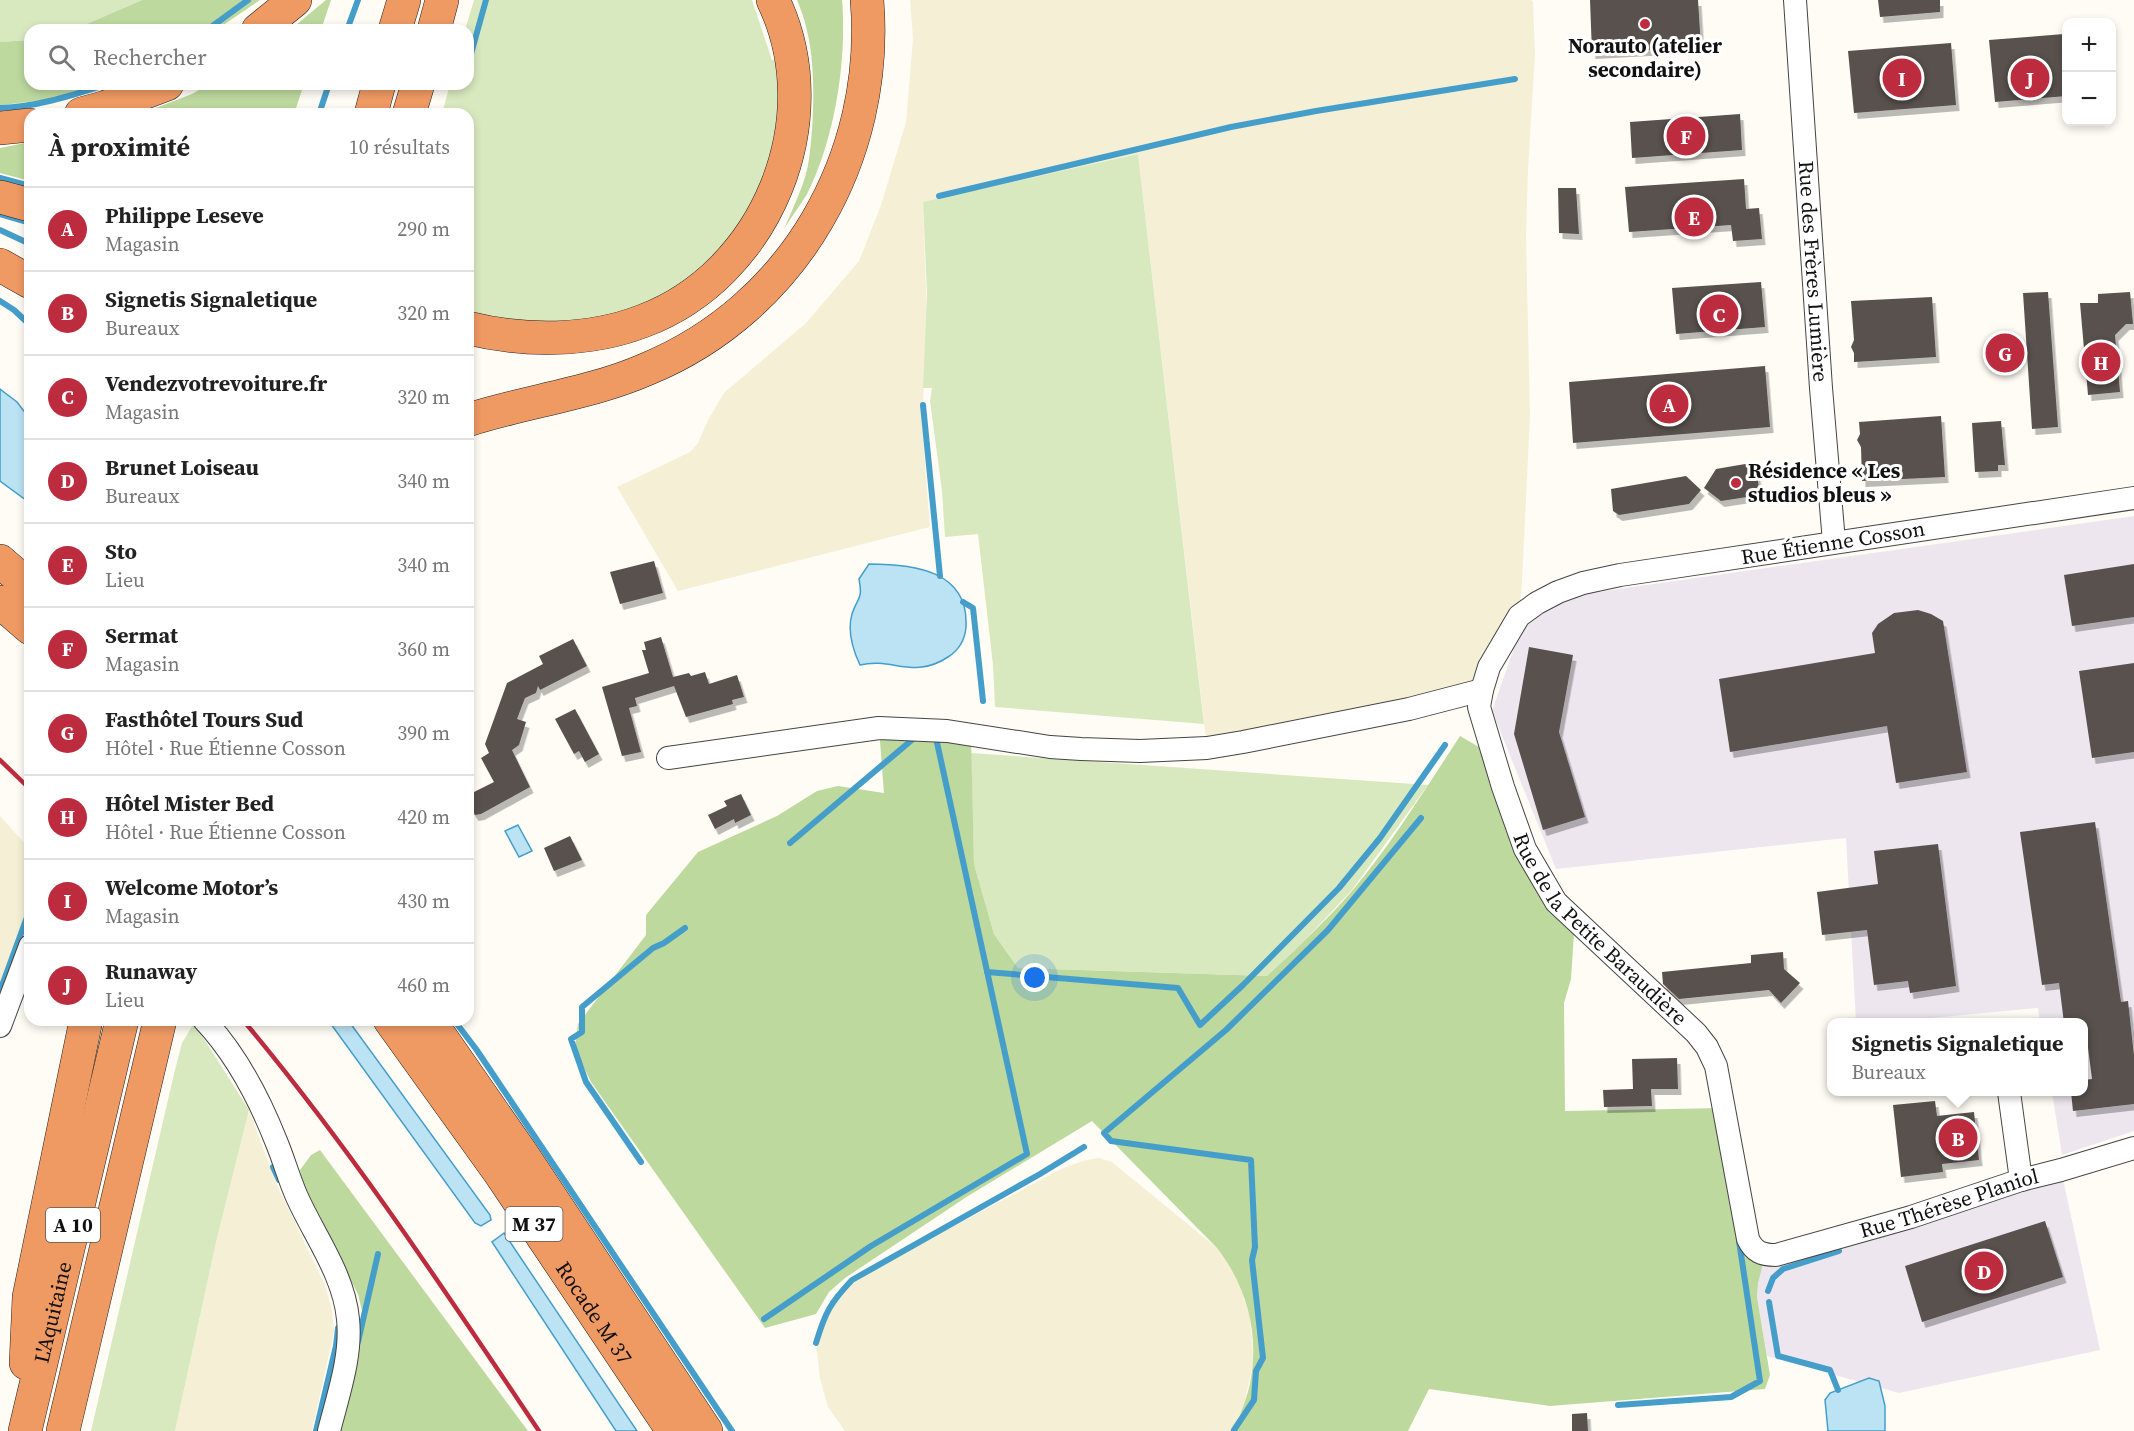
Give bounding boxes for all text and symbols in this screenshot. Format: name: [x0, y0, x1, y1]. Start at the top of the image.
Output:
marker: Norauto (atelier secondaire): [1638, 17, 1652, 31]
map controls: [2062, 18, 2116, 126]
button: +: [2062, 18, 2116, 72]
search box: [24, 24, 474, 90]
place label: Norauto (atelier secondaire): [1568, 31, 1722, 84]
icon: search: [45, 41, 78, 74]
text: Rechercher: [93, 42, 207, 72]
pin: I: [1882, 56, 1922, 100]
pin: J: [2010, 56, 2050, 100]
button: −: [2062, 72, 2116, 126]
pin: F: [1666, 114, 1706, 158]
text: À proximité: [48, 129, 190, 165]
text: 10 résultats: [349, 133, 450, 161]
street label: Rue des Frères Lumière: [1792, 160, 1836, 383]
pin: E: [1674, 194, 1714, 240]
text: Philippe Leseve: [105, 200, 264, 230]
text: A: [61, 215, 74, 243]
text: 290 m: [397, 215, 450, 243]
text: Magasin: [105, 230, 180, 258]
text: Signetis Signaletique: [105, 284, 317, 314]
pin: C: [1700, 292, 1738, 336]
text: B: [61, 299, 74, 327]
text: 320 m: [397, 299, 450, 327]
text: Bureaux: [105, 314, 179, 342]
pin: G: [1986, 330, 2024, 376]
pin: H: [2082, 340, 2120, 385]
text: Vendezvotrevoiture.fr: [105, 368, 327, 398]
pin: A: [1650, 382, 1688, 426]
text: C: [61, 383, 74, 411]
text: 320 m: [397, 383, 450, 411]
text: Magasin: [105, 398, 180, 426]
text: Brunet Loiseau: [105, 452, 259, 482]
place label: Résidence « Les studios bleus »: [1748, 456, 1901, 509]
text: D: [60, 467, 75, 495]
text: 340 m: [397, 467, 450, 495]
marker: Résidence « Les studios bleus »: [1729, 476, 1743, 490]
text: Bureaux: [105, 482, 179, 510]
street label: Rue Étienne Cosson: [1739, 514, 1927, 571]
text: Sto: [105, 536, 137, 566]
text: E: [62, 551, 73, 579]
text: 340 m: [397, 551, 450, 579]
text: Lieu: [105, 566, 145, 594]
text: Sermat: [105, 620, 178, 650]
text: F: [62, 635, 73, 663]
text: 360 m: [397, 635, 450, 663]
text: Magasin: [105, 650, 180, 678]
text: Fasthôtel Tours Sud: [105, 704, 303, 734]
text: G: [61, 719, 74, 747]
text: 390 m: [397, 719, 450, 747]
text: Hôtel · Rue Étienne Cosson: [105, 734, 346, 762]
text: Hôtel Mister Bed: [105, 788, 274, 818]
text: H: [60, 803, 75, 831]
text: 420 m: [397, 803, 450, 831]
text: Hôtel · Rue Étienne Cosson: [105, 818, 346, 846]
street label: Rue de la Petite Baraudière: [1506, 829, 1694, 1032]
text: Welcome Motor’s: [105, 872, 278, 902]
text: I: [64, 887, 71, 915]
text: 430 m: [397, 887, 450, 915]
text: Magasin: [105, 902, 180, 930]
text: Runaway: [105, 956, 197, 986]
your location: [1020, 963, 1049, 992]
text: J: [64, 971, 71, 999]
text: 460 m: [397, 971, 450, 999]
text: Lieu: [105, 986, 145, 1014]
popup: [1827, 1018, 2088, 1096]
text: Signetis Signaletique: [1851, 1028, 2064, 1058]
text: Bureaux: [1851, 1058, 1926, 1086]
pin: B: [1938, 1116, 1978, 1160]
street label: Rue Thérèse Planiol: [1856, 1161, 2041, 1245]
road number: M 37: [506, 1207, 562, 1241]
road number: A 10: [46, 1208, 100, 1242]
pin: D: [1964, 1248, 2004, 1294]
street label: Rocade M 37: [549, 1255, 639, 1370]
street label: L'Aquitaine: [27, 1259, 79, 1366]

